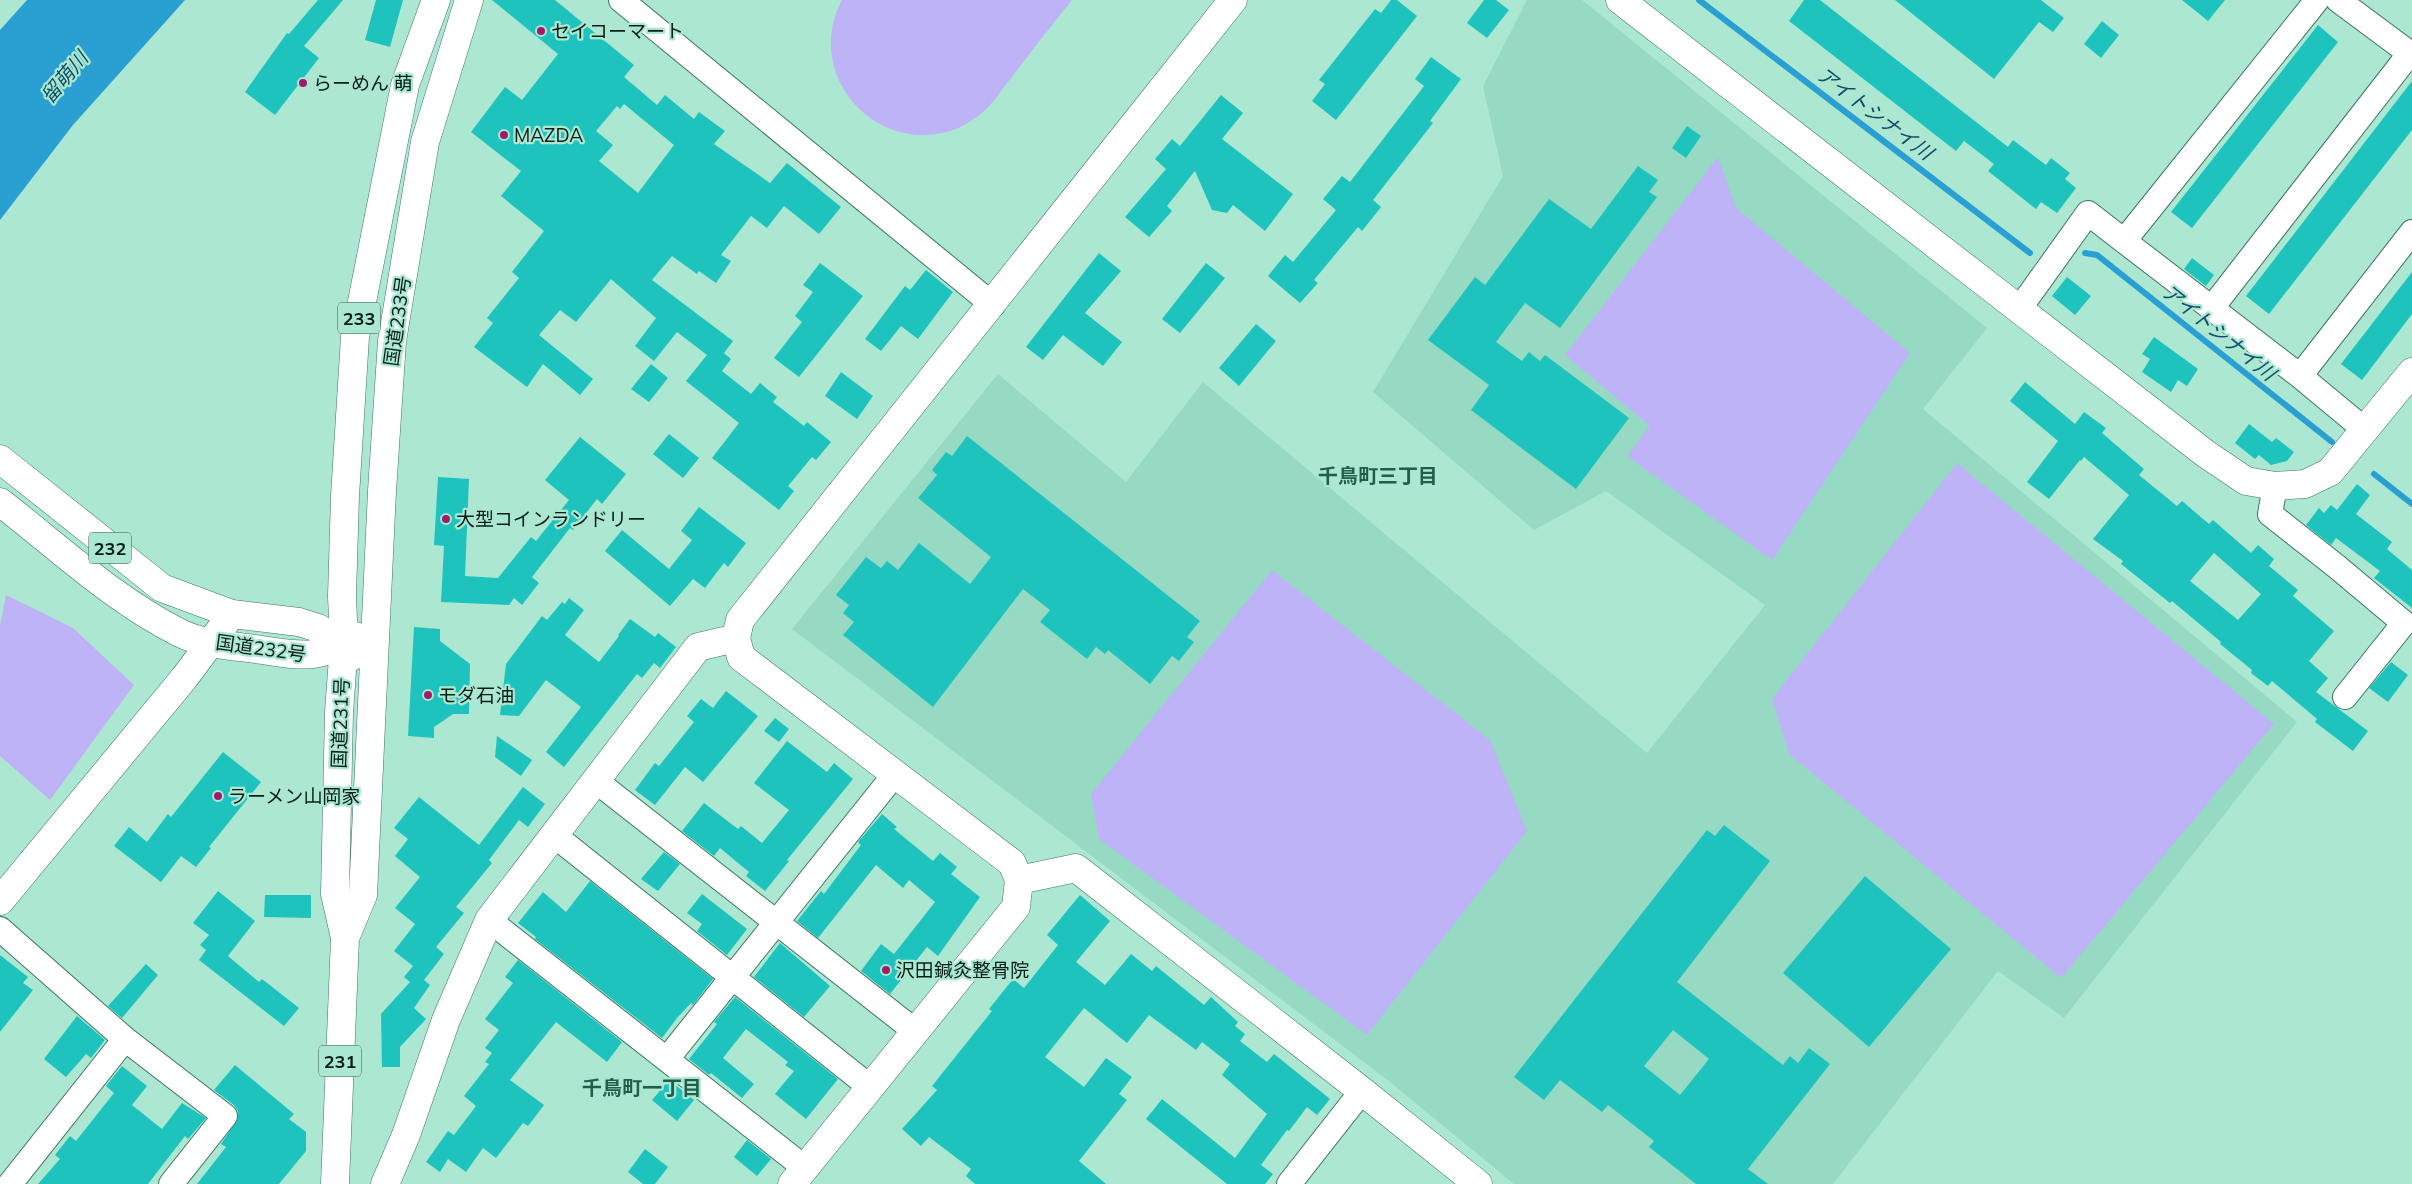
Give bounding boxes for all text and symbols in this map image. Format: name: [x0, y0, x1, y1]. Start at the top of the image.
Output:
place label: セイコーマート: [551, 19, 684, 43]
marker: セイコーマート: [535, 25, 547, 37]
water label: 留萌川: [35, 44, 94, 108]
water label: アイトシナイ川: [1812, 61, 1940, 166]
place label: らーめん 萌: [313, 71, 413, 95]
marker: らーめん 萌: [297, 77, 309, 89]
place label: MAZDA: [514, 123, 583, 147]
marker: MAZDA: [498, 129, 510, 141]
street label: 国道233号: [379, 274, 415, 368]
water label: アイトシナイ川: [2157, 279, 2282, 387]
road number: 233: [338, 302, 380, 334]
district label: 千鳥町三丁目: [1318, 463, 1438, 488]
place label: 大型コインランドリー: [456, 507, 646, 531]
marker: 大型コインランドリー: [440, 513, 452, 525]
road number: 232: [89, 532, 131, 564]
street label: 国道232号: [214, 630, 308, 666]
street label: 国道231号: [326, 677, 354, 769]
place label: モダ石油: [438, 683, 514, 707]
marker: モダ石油: [422, 689, 434, 701]
place label: ラーメン山岡家: [228, 784, 360, 808]
marker: ラーメン山岡家: [212, 790, 224, 802]
place label: 沢田鍼灸整骨院: [896, 958, 1029, 982]
marker: 沢田鍼灸整骨院: [880, 964, 892, 976]
road number: 231: [319, 1046, 361, 1076]
district label: 千鳥町一丁目: [582, 1075, 702, 1100]

